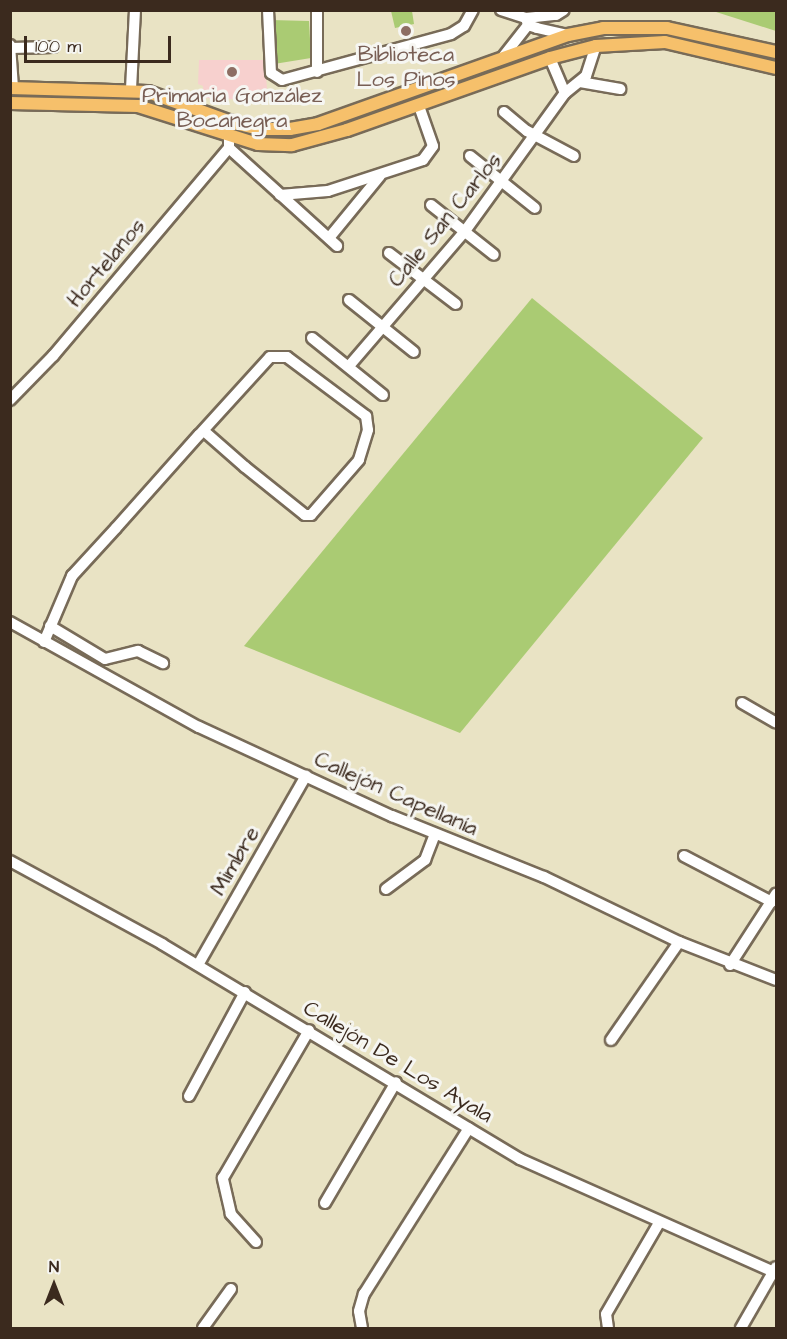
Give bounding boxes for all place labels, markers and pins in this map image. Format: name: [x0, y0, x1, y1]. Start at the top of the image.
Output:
marker: Biblioteca Los Pinos: [399, 24, 413, 38]
place label: Biblioteca Los Pinos: [356, 41, 456, 92]
marker: Primaria González Bocanegra: [225, 65, 239, 79]
place label: Primaria González Bocanegra: [142, 82, 322, 134]

